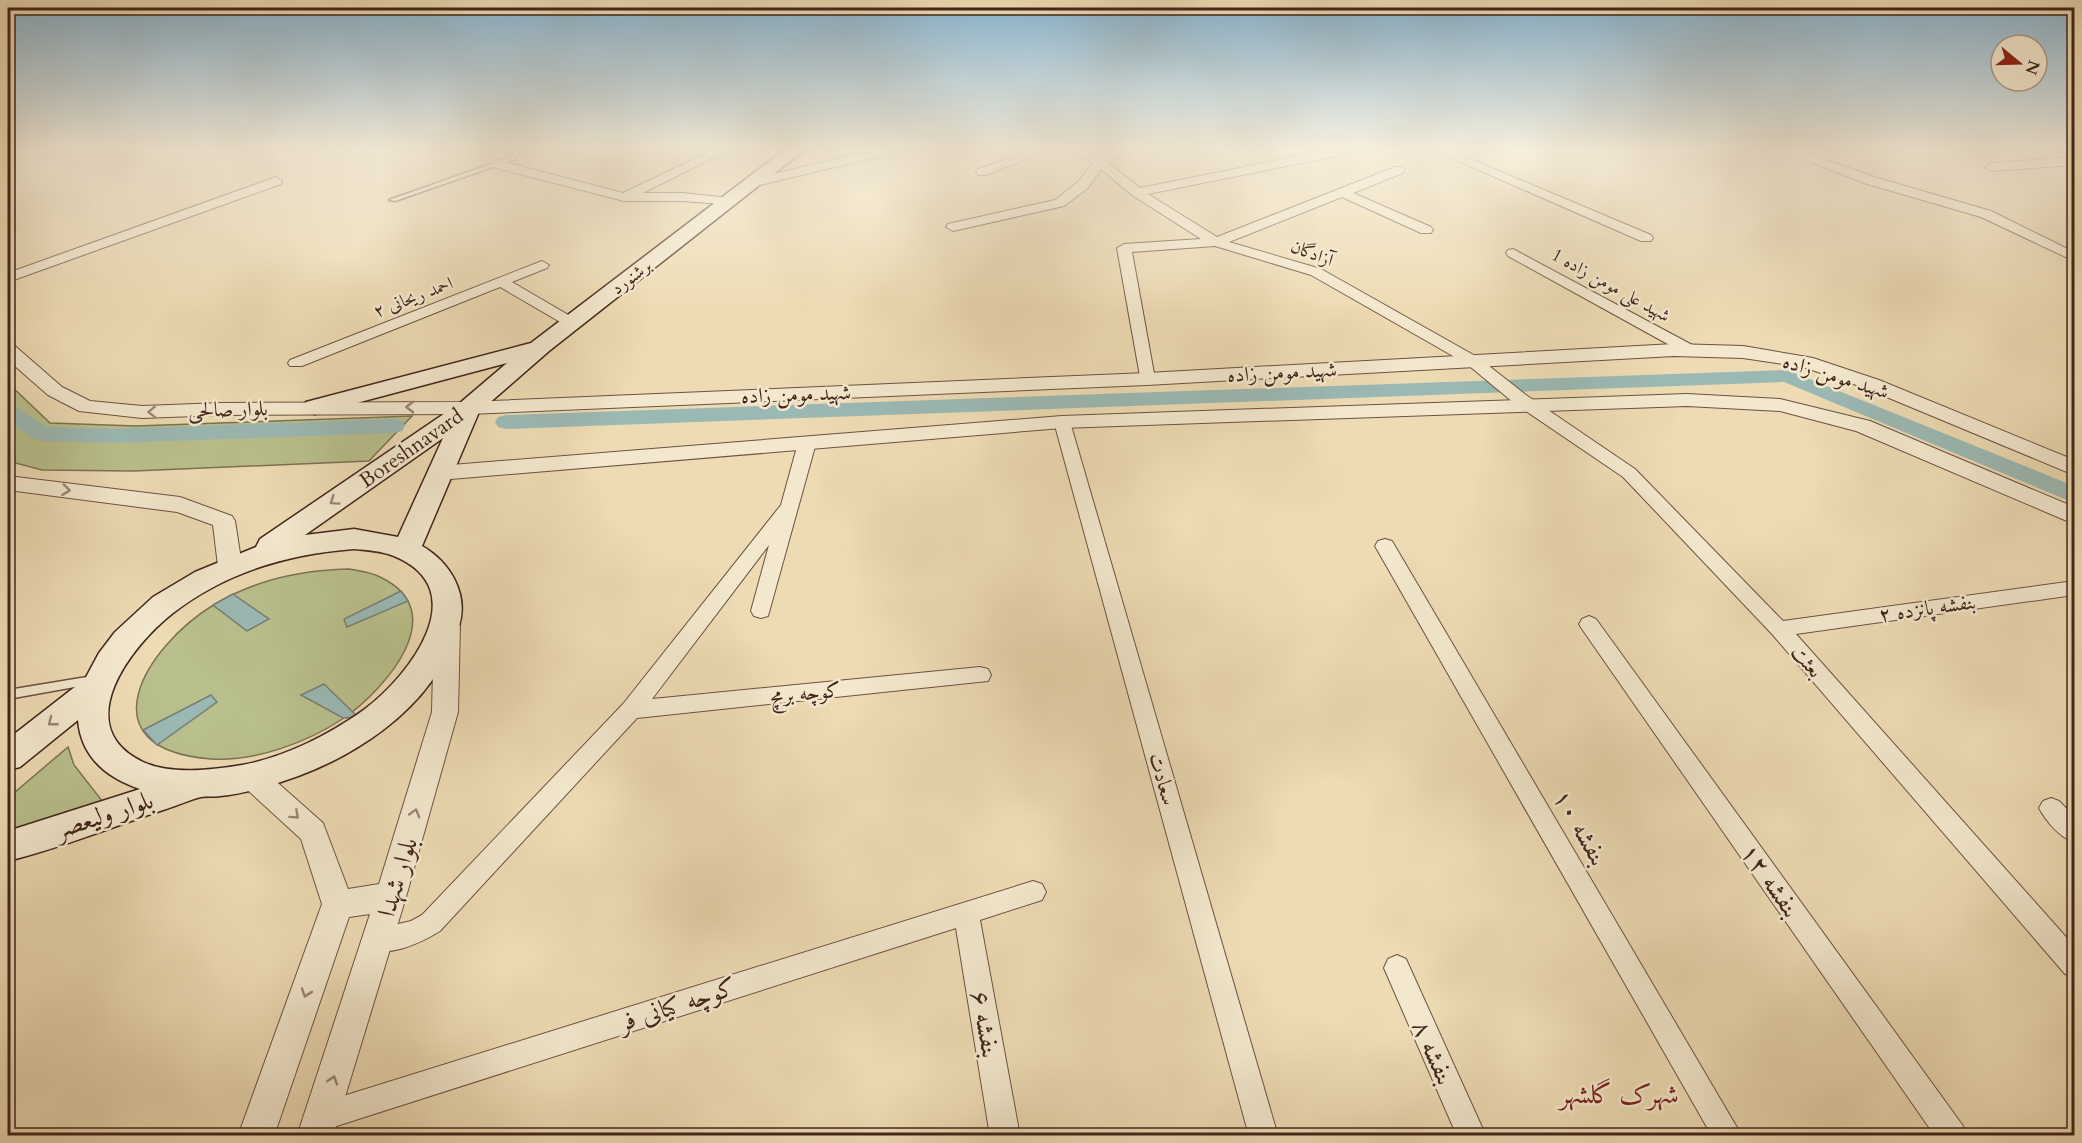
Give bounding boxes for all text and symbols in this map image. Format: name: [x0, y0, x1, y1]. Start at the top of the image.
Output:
north arrow: [1989, 33, 2049, 93]
text: N: [2020, 57, 2045, 78]
street label: آزادگان: [1287, 234, 1339, 274]
street label: شهید علی مومن زاده 1: [1547, 243, 1675, 328]
street label: برشنورد: [606, 254, 657, 301]
street label: احمد ریحانی ۲: [370, 271, 457, 324]
street label: شهید مومن زاده: [1779, 347, 1893, 406]
street label: شهید مومن زاده: [1226, 355, 1338, 390]
street label: شهید مومن زاده: [741, 378, 851, 411]
street label: بلوار صالحی: [188, 394, 268, 425]
one-way arrow: [406, 401, 415, 413]
street label: Boreshnavard: [353, 402, 469, 495]
one-way arrow: [148, 405, 157, 418]
one-way arrow: [61, 484, 70, 496]
one-way arrow: [330, 494, 341, 505]
street label: بنفشه پانزده ۲: [1877, 587, 1977, 630]
street label: بعثت: [1784, 638, 1829, 684]
street label: کوچه برمچ: [768, 675, 842, 715]
one-way arrow: [48, 715, 59, 726]
street label: سعادت: [1141, 750, 1184, 809]
street label: بلوار ولیعصر: [48, 782, 158, 848]
street label: بنفشه ۱۰: [1545, 783, 1616, 872]
one-way arrow: [288, 808, 299, 819]
one-way arrow: [408, 808, 421, 818]
street label: بلوار شهدا: [369, 833, 426, 921]
street label: بنفشه ۱۲: [1733, 836, 1809, 924]
street label: کوچه کیانی فر: [611, 969, 741, 1041]
one-way arrow: [301, 987, 314, 998]
street label: بنفشه ۶: [962, 988, 1009, 1060]
street label: بنفشه ۸: [1404, 1014, 1463, 1090]
one-way arrow: [326, 1075, 338, 1086]
district label: شهرک گلشهر: [1556, 1076, 1679, 1113]

